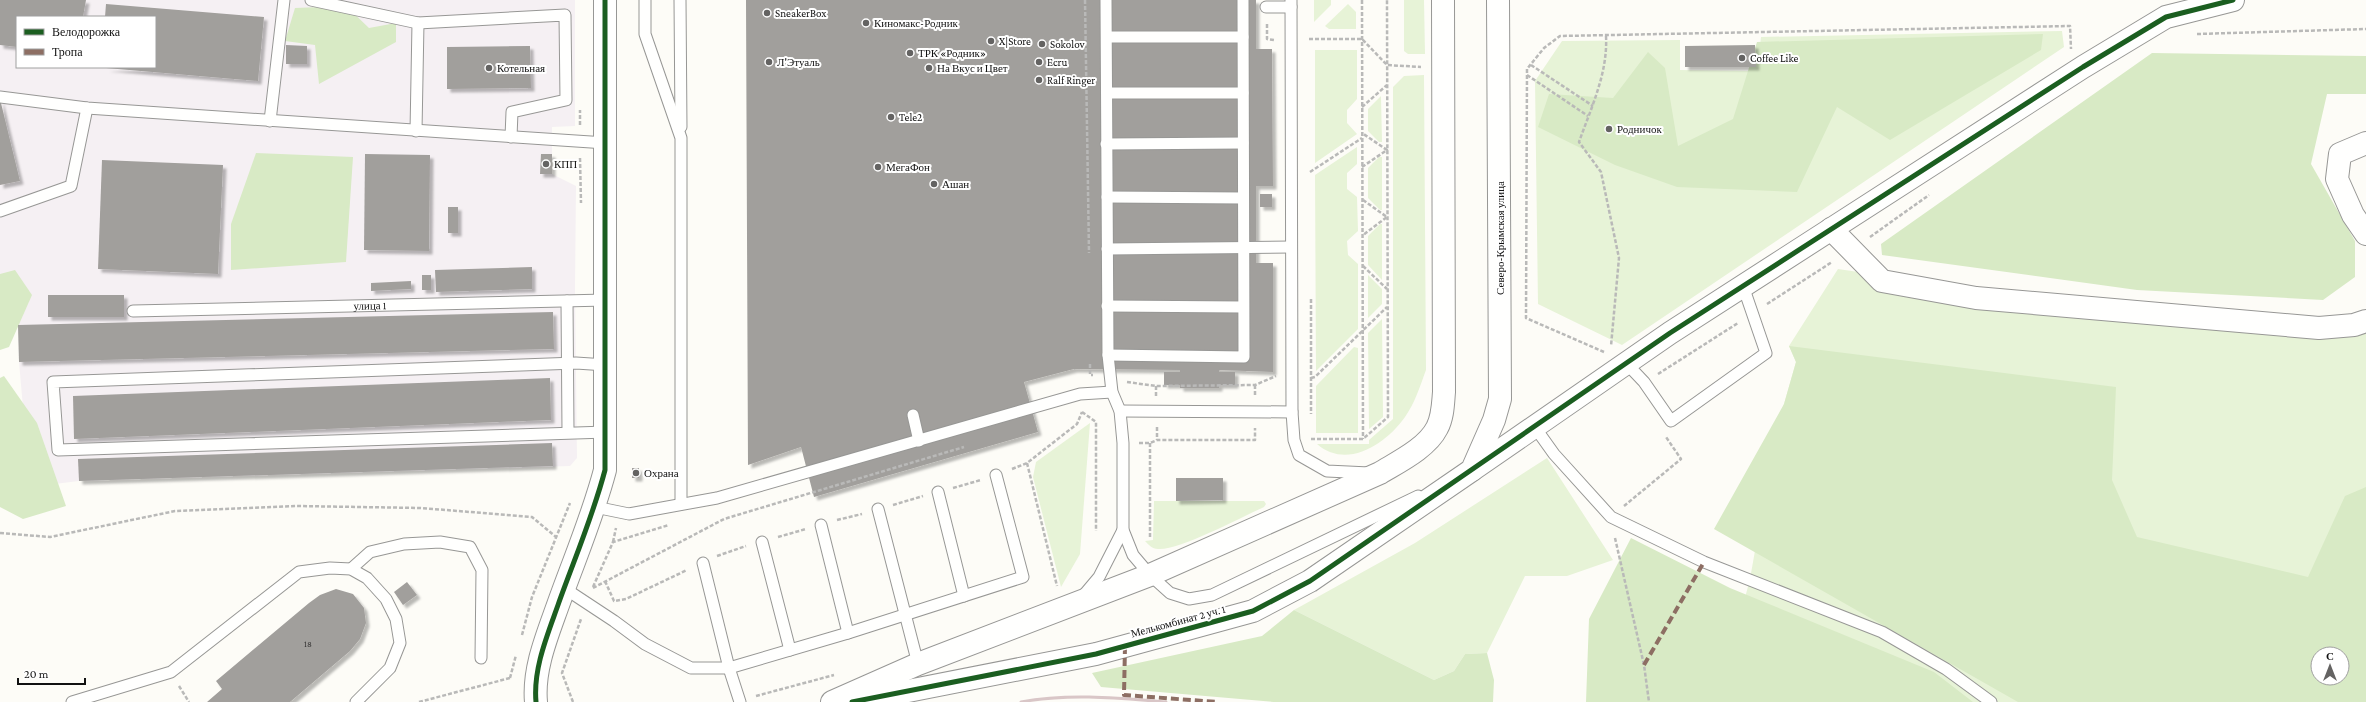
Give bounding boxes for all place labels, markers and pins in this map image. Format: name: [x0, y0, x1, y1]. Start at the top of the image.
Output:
place label: SneakerBox: [775, 7, 826, 19]
marker: SneakerBox: [762, 8, 772, 18]
place label: Киномакс-Родник: [874, 17, 959, 29]
marker: Киномакс-Родник: [861, 18, 871, 28]
place label: X|Store: [999, 35, 1031, 48]
marker: X|Store: [986, 36, 996, 46]
place label: Sokolov: [1050, 38, 1086, 50]
marker: Sokolov: [1037, 39, 1047, 49]
place label: ТРК «Родник»: [918, 47, 986, 59]
marker: ТРК «Родник»: [905, 48, 915, 58]
place label: Coffee Like: [1750, 52, 1799, 64]
marker: Coffee Like: [1737, 53, 1747, 63]
place label: Л'Этуаль: [777, 56, 820, 68]
place label: Ecru: [1047, 56, 1067, 68]
marker: Л'Этуаль: [764, 57, 774, 67]
marker: Ecru: [1034, 57, 1044, 67]
place label: Котельная: [497, 62, 545, 74]
place label: На Вкус и Цвет: [937, 62, 1008, 74]
marker: Котельная: [484, 63, 494, 73]
marker: На Вкус и Цвет: [924, 63, 934, 73]
place label: Ralf Ringer: [1047, 74, 1095, 87]
marker: Ralf Ringer: [1034, 75, 1044, 85]
place label: Tele2: [899, 111, 922, 123]
marker: Tele2: [886, 112, 896, 122]
place label: Родничок: [1617, 123, 1662, 135]
marker: Родничок: [1604, 124, 1614, 134]
place label: КПП: [554, 158, 577, 170]
marker: КПП: [541, 159, 551, 169]
place label: МегаФон: [886, 161, 930, 173]
marker: МегаФон: [873, 162, 883, 172]
place label: Ашан: [942, 178, 969, 190]
marker: Ашан: [929, 179, 939, 189]
place label: Охрана: [644, 467, 679, 479]
marker: Охрана: [631, 468, 641, 478]

